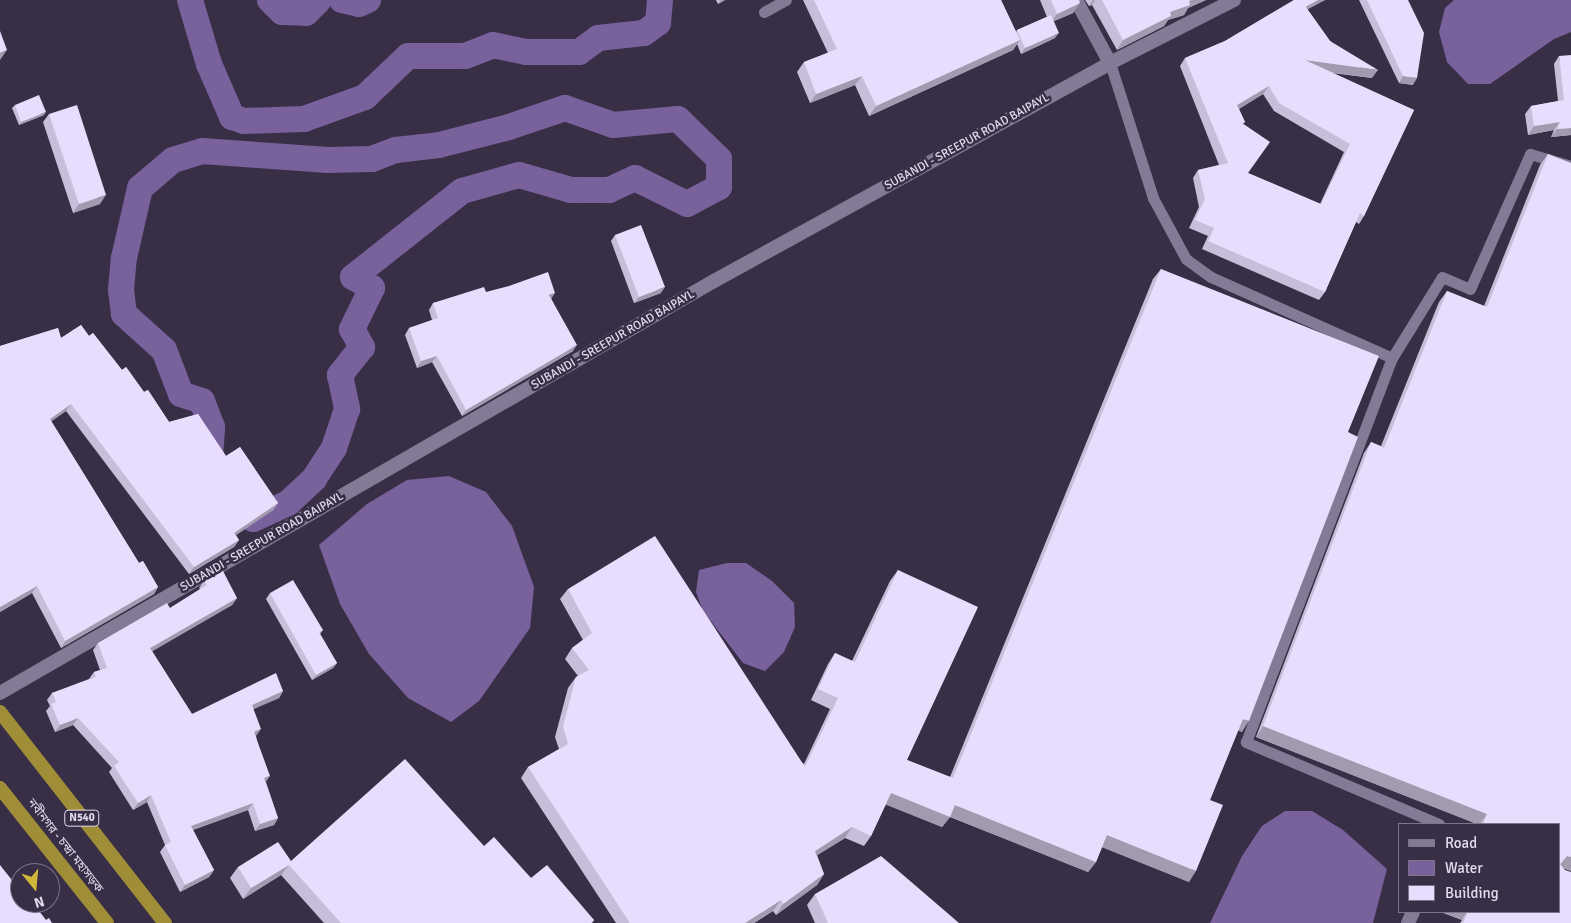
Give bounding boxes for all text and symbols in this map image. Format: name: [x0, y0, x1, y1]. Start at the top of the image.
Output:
street label: SUBANDI - SREEPUR ROAD BAIPAYL: [882, 91, 1052, 193]
street label: SUBANDI - SREEPUR ROAD BAIPAYL: [529, 287, 697, 393]
street label: SUBANDI - SREEPUR ROAD BAIPAYL: [178, 489, 346, 595]
street label: নবীনগর - চন্দ্রা মহাসড়ক: [24, 796, 106, 896]
road number: N540: [63, 810, 101, 826]
legend: [1398, 823, 1561, 913]
text: Road: [1445, 834, 1477, 852]
text: Water: [1445, 859, 1483, 877]
north arrow: [10, 863, 60, 913]
text: Building: [1445, 884, 1499, 902]
text: N: [32, 892, 46, 911]

